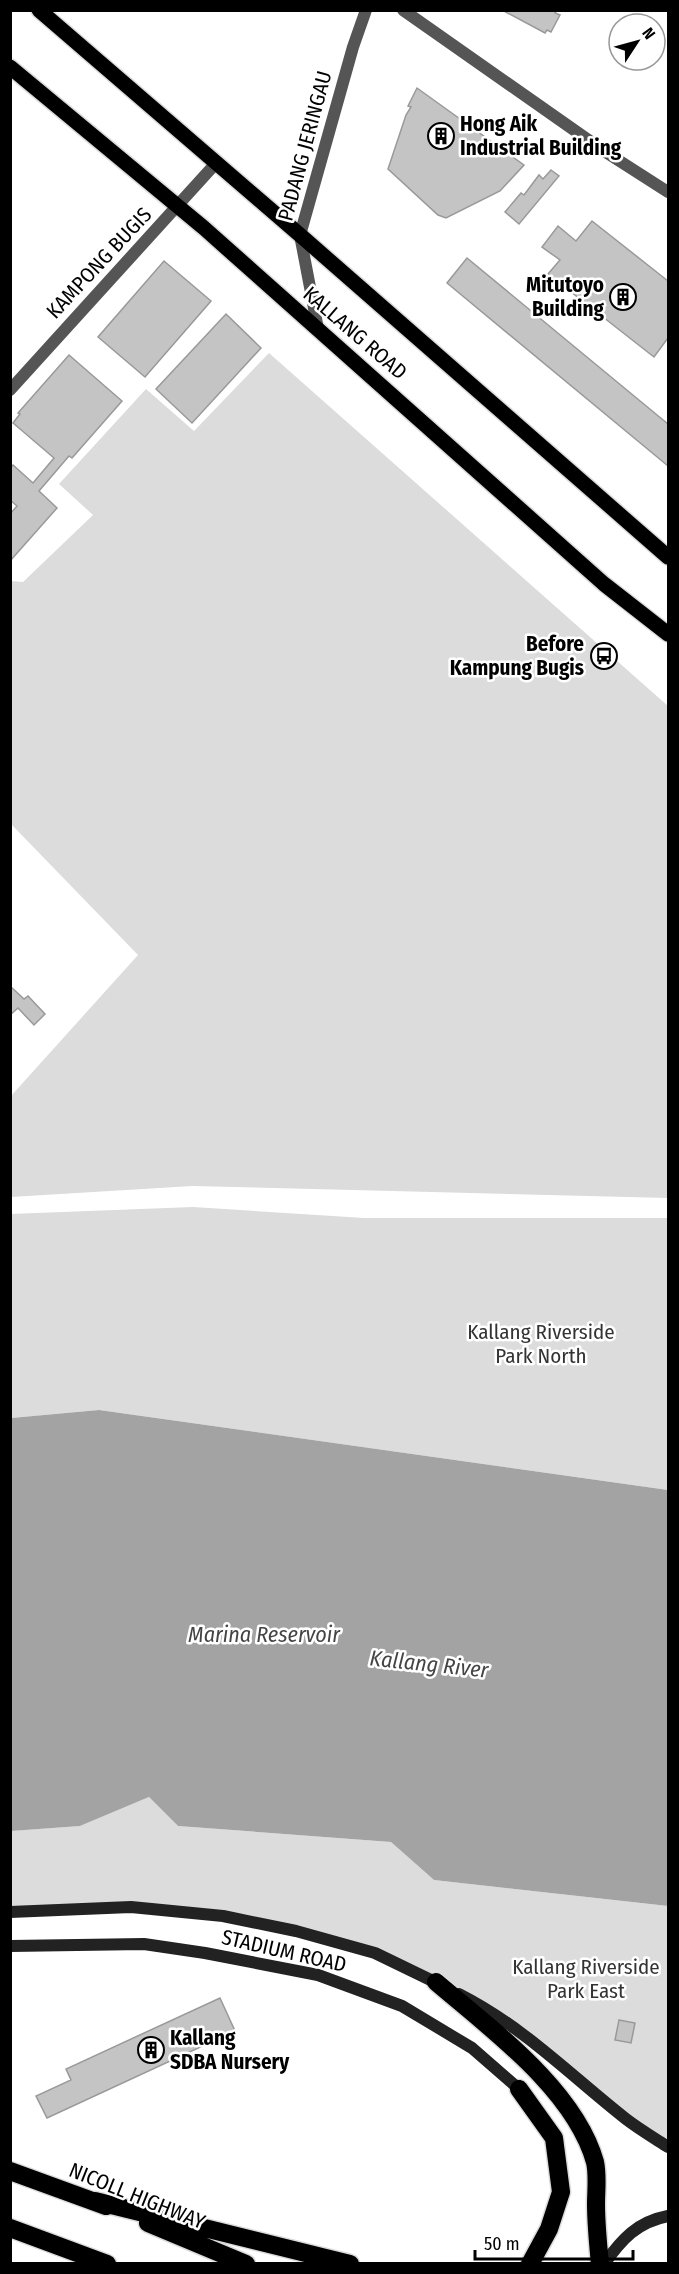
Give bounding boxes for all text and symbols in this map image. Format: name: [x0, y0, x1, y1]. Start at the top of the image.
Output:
north arrow: [607, 12, 667, 72]
text: N: [638, 24, 659, 43]
street label: PADANG JERINGAU: [273, 68, 337, 224]
place label: Hong Aik Industrial Building: [460, 111, 622, 161]
building icon: Hong Aik Industrial Building: [426, 121, 456, 151]
street label: KAMPONG BUGIS: [41, 202, 157, 324]
place label: Mitutoyo Building: [526, 272, 605, 322]
street label: KALLANG ROAD: [298, 281, 412, 385]
building icon: Mitutoyo Building: [608, 282, 638, 312]
place label: Before Kampung Bugis: [450, 631, 584, 681]
bus stop icon: Before Kampung Bugis: [589, 641, 619, 671]
park label: Kallang Riverside Park North: [467, 1319, 615, 1369]
water label: Marina Reservoir: [188, 1621, 341, 1648]
water label: Kallang River: [368, 1644, 491, 1684]
street label: STADIUM ROAD: [219, 1924, 349, 1978]
park label: Kallang Riverside Park East: [512, 1954, 660, 2004]
place label: Kallang SDBA Nursery: [170, 2025, 290, 2075]
building icon: Kallang SDBA Nursery: [136, 2035, 166, 2065]
street label: NICOLL HIGHWAY: [65, 2157, 209, 2235]
scale bar: [475, 2223, 632, 2261]
text: 50 m: [484, 2233, 520, 2255]

